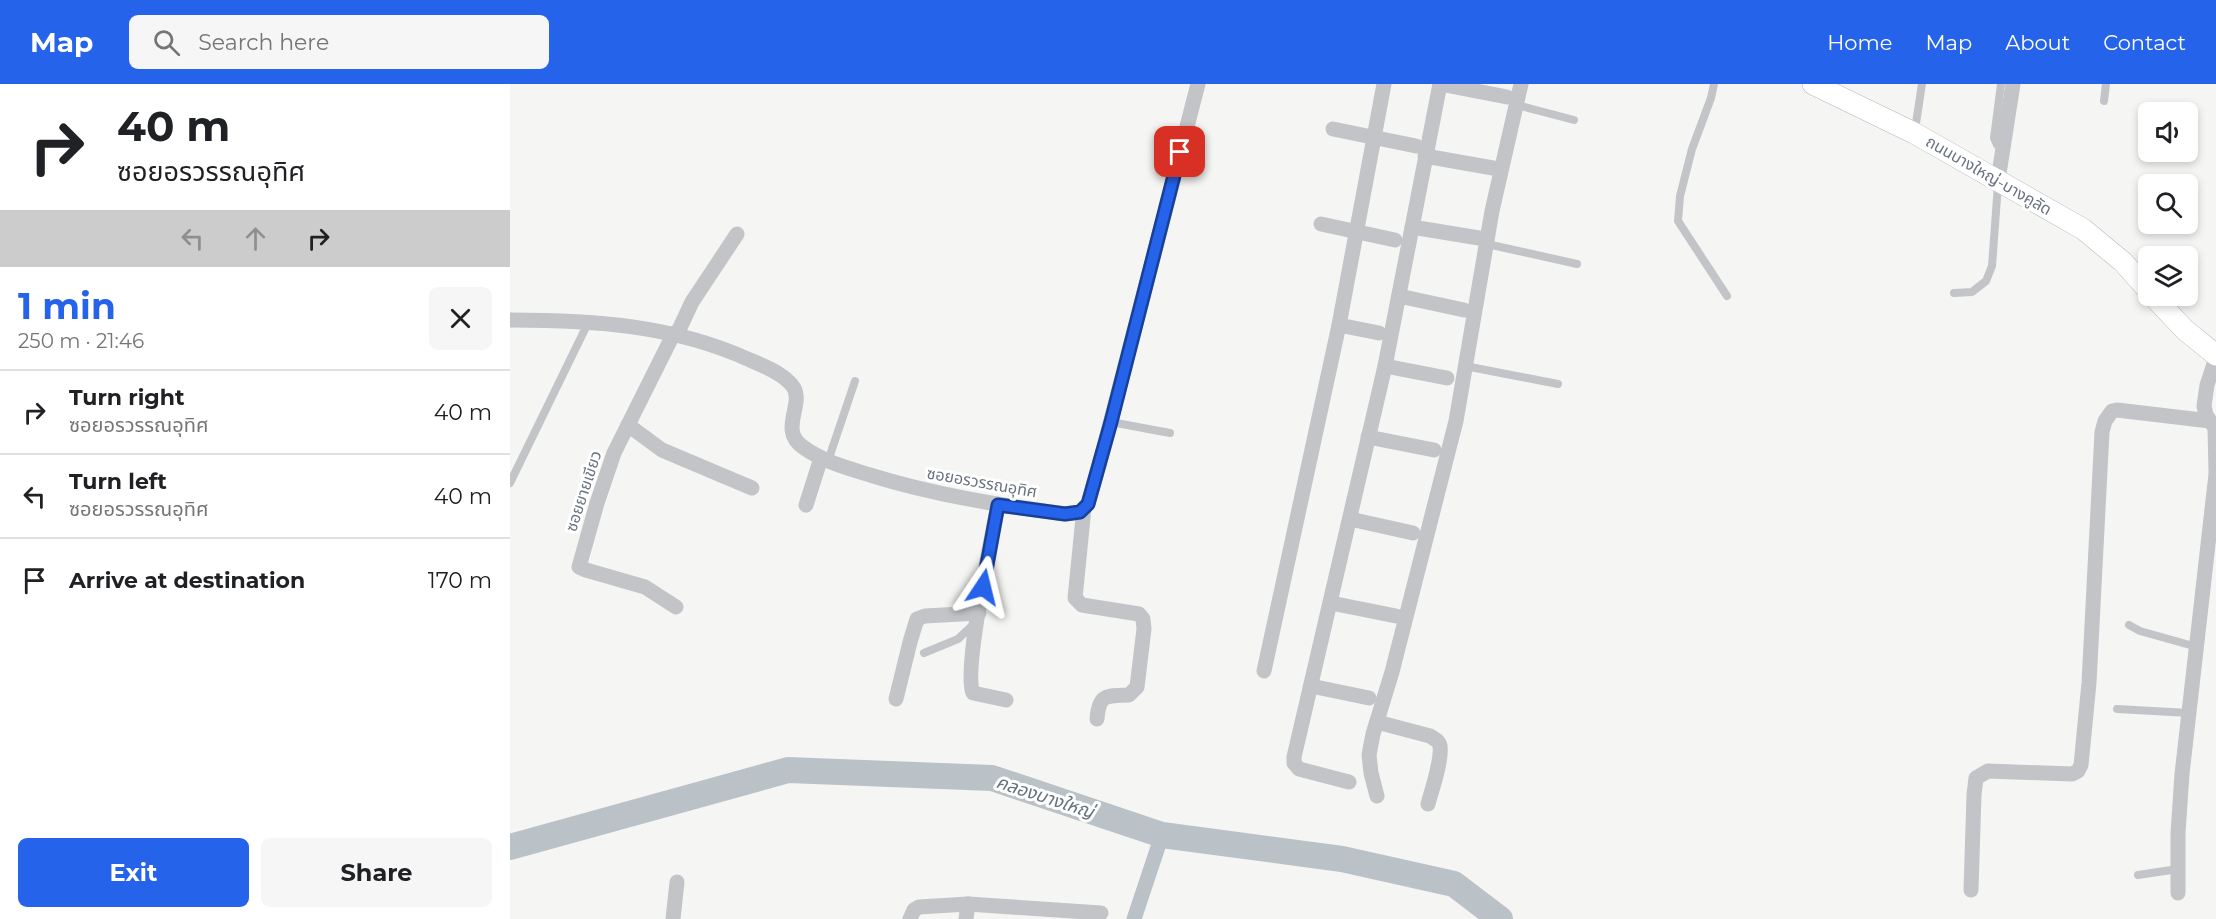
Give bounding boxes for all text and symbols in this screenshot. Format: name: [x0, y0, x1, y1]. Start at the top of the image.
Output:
search box: [129, 15, 549, 69]
text: Map: [30, 25, 93, 59]
icon: search: [150, 26, 183, 59]
text: Search here: [198, 29, 329, 56]
text: Home: [1827, 30, 1892, 55]
text: Map: [1925, 30, 1972, 55]
text: About: [2005, 30, 2070, 55]
text: Contact: [2103, 30, 2186, 55]
text: 40 m: [117, 100, 230, 152]
map controls: [2138, 102, 2198, 306]
button: sound: [2138, 102, 2198, 162]
icon: right: [18, 108, 96, 186]
pin: [1154, 126, 1205, 177]
street label: ถนนบางใหญ่-บางคูลัด: [1922, 132, 2055, 219]
icon: arrive: [1163, 135, 1196, 168]
text: ซอยอรวรรณอุทิศ: [117, 155, 305, 188]
button: search: [2138, 174, 2198, 234]
icon: left: [176, 222, 209, 255]
icon: ahead: [239, 222, 272, 255]
icon: right: [302, 222, 335, 255]
button: layers: [2138, 246, 2198, 306]
text: 1 min: [18, 284, 116, 328]
button: close: [429, 287, 492, 350]
text: 250 m · 21:46: [18, 329, 144, 353]
text: Turn right: [69, 384, 184, 411]
icon: right: [18, 396, 51, 429]
text: 40 m: [434, 399, 492, 426]
text: ซอยอรวรรณอุทิศ: [69, 413, 208, 437]
street label: ซอยยายเขียว: [562, 448, 605, 534]
street label: ซอยอรวรรณอุทิศ: [925, 463, 1039, 502]
text: Turn left: [69, 468, 167, 495]
icon: left: [18, 480, 51, 513]
text: 40 m: [434, 483, 492, 510]
text: ซอยอรวรรณอุทิศ: [69, 497, 208, 521]
position arrow: [951, 555, 1015, 619]
icon: arrive: [18, 564, 51, 597]
text: Arrive at destination: [69, 567, 305, 594]
text: 170 m: [428, 567, 492, 594]
water label: คลองบางใหญ่: [993, 771, 1099, 824]
button: Exit: [18, 838, 249, 907]
button: Share: [261, 838, 492, 907]

